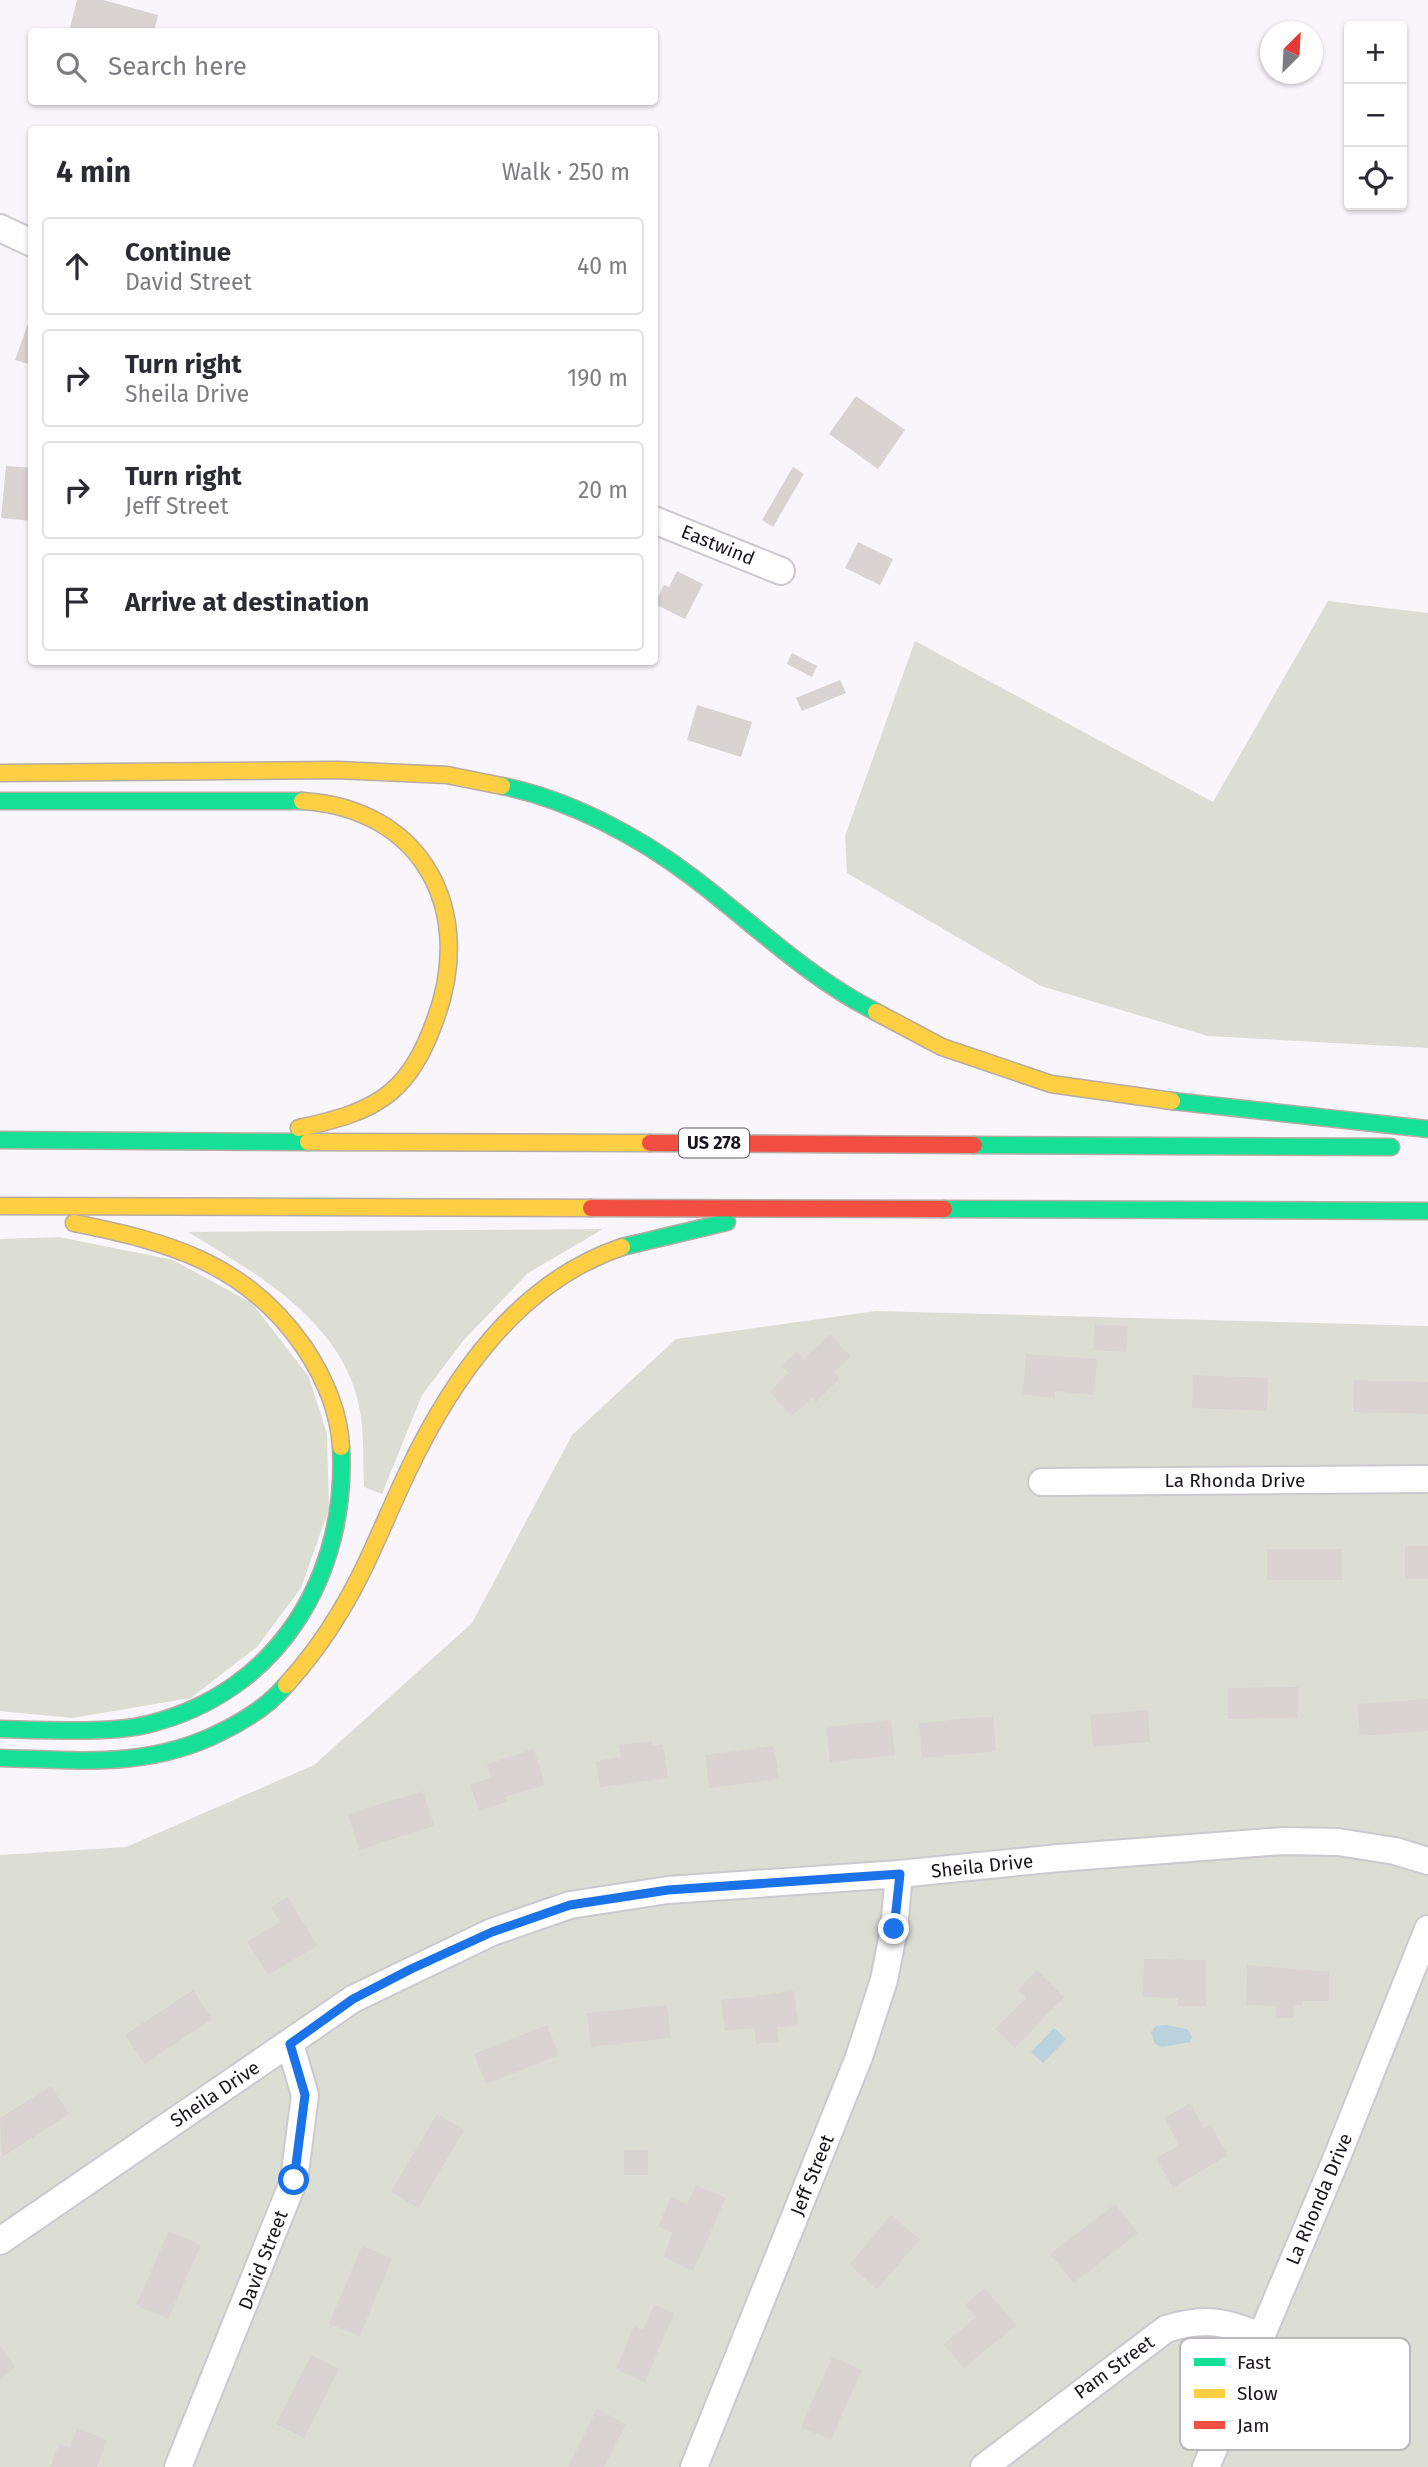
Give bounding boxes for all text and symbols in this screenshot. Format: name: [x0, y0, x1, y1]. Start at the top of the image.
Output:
north arrow: [1260, 21, 1323, 84]
map controls: [1344, 21, 1407, 210]
button: +: [1344, 21, 1407, 84]
search box: [28, 28, 658, 105]
icon: search: [52, 48, 90, 86]
text: Search here: [108, 51, 247, 82]
button: −: [1344, 84, 1407, 147]
button: locate: [1344, 147, 1407, 210]
text: 4 min: [56, 154, 131, 190]
text: Walk · 250 m: [502, 158, 630, 186]
text: Continue: [125, 237, 231, 268]
icon: ahead: [58, 247, 96, 285]
text: 40 m: [577, 252, 628, 280]
text: David Street: [125, 268, 252, 296]
text: Turn right: [125, 349, 242, 380]
icon: right: [58, 359, 96, 397]
text: 190 m: [567, 364, 628, 392]
text: Sheila Drive: [125, 380, 249, 408]
text: Turn right: [125, 461, 242, 492]
icon: right: [58, 471, 96, 509]
text: 20 m: [578, 476, 628, 504]
text: Jeff Street: [125, 492, 228, 520]
street label: Eastwind: [678, 520, 758, 570]
icon: arrive: [58, 583, 96, 621]
text: Arrive at destination: [125, 587, 369, 618]
road number: US 278: [679, 1128, 749, 1158]
street label: La Rhonda Drive: [1165, 1469, 1305, 1492]
street label: Sheila Drive: [930, 1849, 1034, 1883]
route end: [878, 1913, 909, 1944]
street label: Sheila Drive: [166, 2056, 264, 2132]
street label: La Rhonda Drive: [1281, 2130, 1357, 2268]
street label: Jeff Street: [785, 2131, 839, 2219]
route start: [278, 2164, 309, 2195]
street label: David Street: [233, 2207, 293, 2313]
street label: Pam Street: [1070, 2330, 1159, 2404]
legend: [1180, 2338, 1410, 2450]
text: Fast: [1237, 2351, 1271, 2374]
text: Slow: [1237, 2382, 1278, 2405]
text: Jam: [1237, 2414, 1269, 2437]

